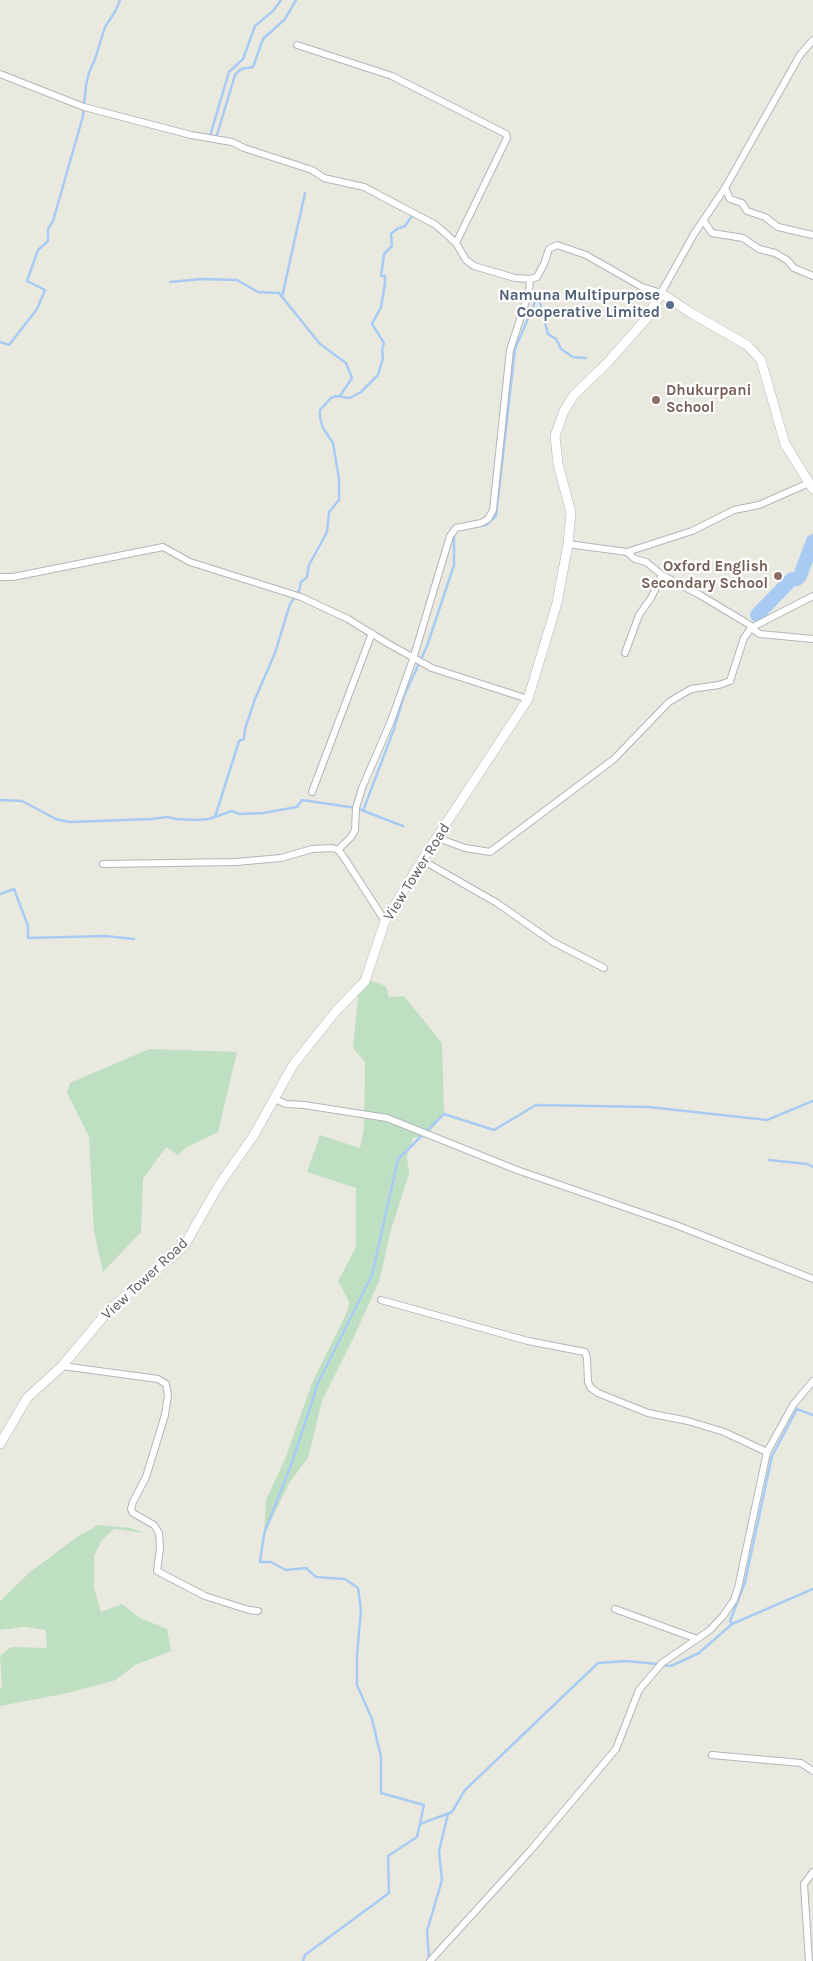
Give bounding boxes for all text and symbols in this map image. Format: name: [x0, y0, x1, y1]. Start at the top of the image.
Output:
place label: Namuna Multipurpose Cooperative Limited: [499, 287, 660, 322]
marker: Namuna Multipurpose Cooperative Limited: [664, 299, 676, 311]
place label: Dhukurpani School: [666, 382, 751, 417]
marker: Dhukurpani School: [650, 394, 662, 406]
place label: Oxford English Secondary School: [641, 558, 768, 593]
marker: Oxford English Secondary School: [772, 570, 784, 582]
street label: View Tower Road: [380, 820, 454, 924]
street label: View Tower Road: [98, 1234, 192, 1324]

